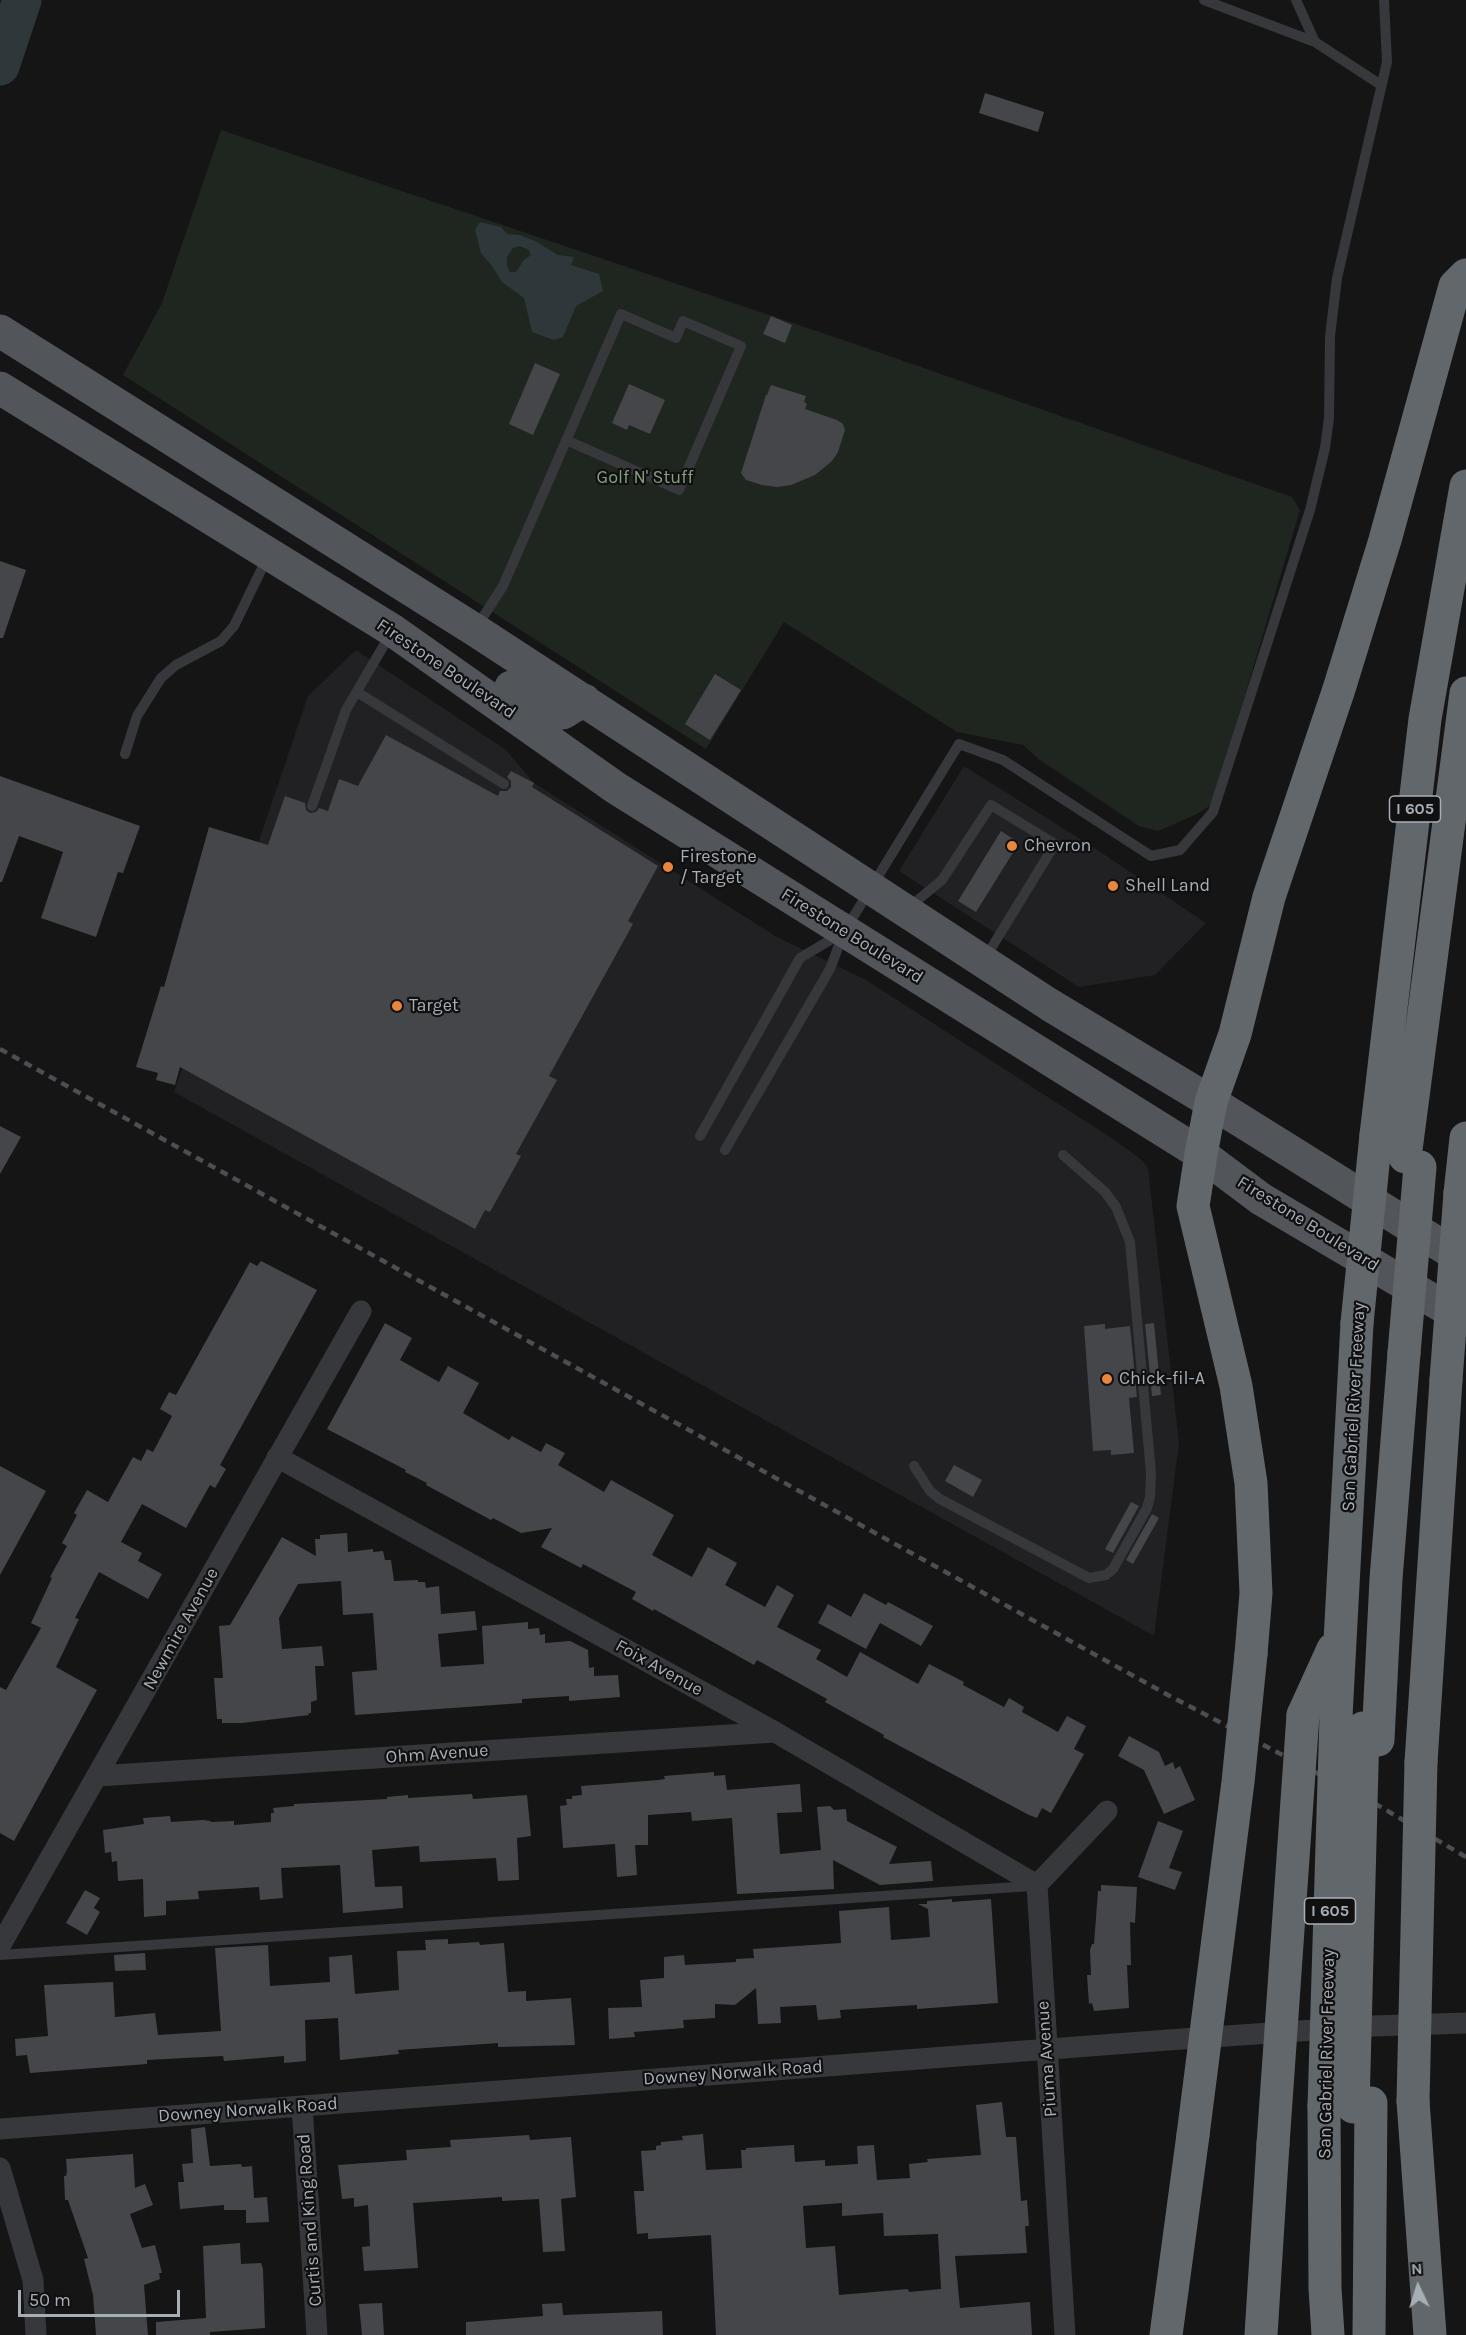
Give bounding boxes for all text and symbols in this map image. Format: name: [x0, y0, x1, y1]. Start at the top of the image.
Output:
park label: Golf N' Stuff: [597, 467, 693, 489]
street label: Firestone Boulevard: [372, 614, 520, 724]
road number: I 605: [1390, 796, 1440, 822]
place label: Chevron: [1024, 835, 1091, 857]
marker: Chevron: [1005, 839, 1019, 853]
place label: Firestone / Target: [680, 846, 757, 888]
marker: Firestone / Target: [661, 860, 675, 874]
place label: Shell Land: [1125, 875, 1210, 897]
marker: Shell Land: [1106, 879, 1120, 893]
street label: Firestone Boulevard: [777, 884, 927, 988]
place label: Target: [409, 995, 459, 1017]
marker: Target: [390, 999, 404, 1013]
street label: Firestone Boulevard: [1233, 1172, 1383, 1276]
street label: San Gabriel River Freeway: [1338, 1302, 1370, 1512]
place label: Chick-fil-A: [1119, 1368, 1205, 1390]
marker: Chick-fil-A: [1100, 1372, 1114, 1386]
street label: Newmire Avenue: [139, 1564, 223, 1694]
street label: Foix Avenue: [611, 1635, 707, 1701]
street label: Ohm Avenue: [385, 1740, 489, 1768]
road number: I 605: [1304, 1898, 1356, 1924]
street label: San Gabriel River Freeway: [1314, 1949, 1340, 2159]
street label: Piuma Avenue: [1032, 2000, 1062, 2118]
street label: Downey Norwalk Road: [642, 2056, 824, 2090]
street label: Downey Norwalk Road: [157, 2093, 339, 2127]
street label: Curtis and King Road: [293, 2133, 327, 2307]
north arrow: [1388, 2257, 1448, 2317]
text: N: [1410, 2259, 1423, 2278]
scale bar: [21, 2278, 183, 2316]
text: 50 m: [29, 2289, 71, 2311]

